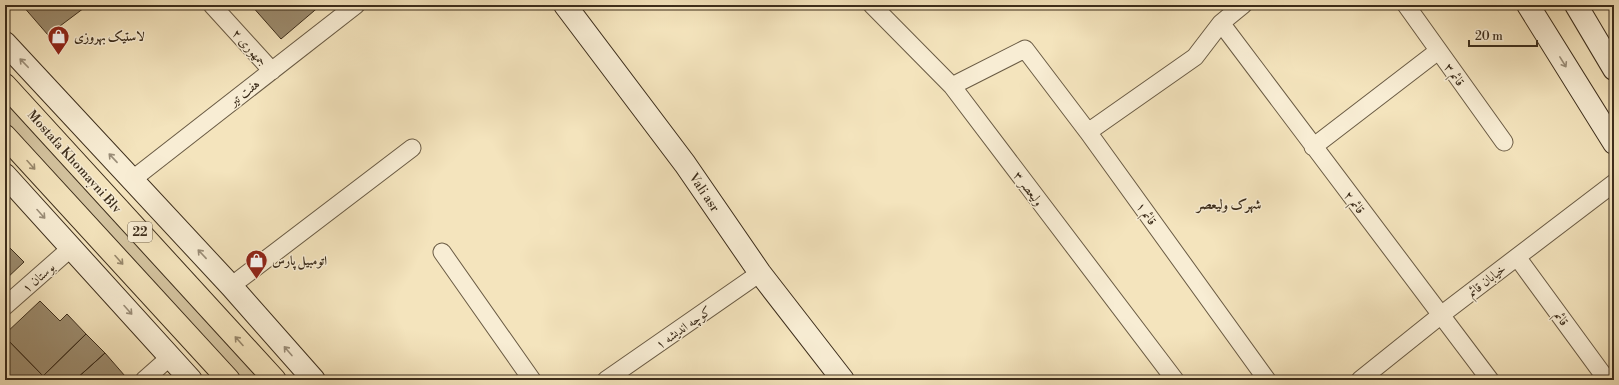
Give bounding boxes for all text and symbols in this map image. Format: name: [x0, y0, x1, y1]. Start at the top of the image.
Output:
scale bar: [1469, 22, 1537, 48]
shop icon: لاستیک بهروزی: [46, 23, 72, 56]
street label: جمهوری ۲: [228, 26, 270, 70]
place label: لاستیک بهروزی: [74, 29, 145, 46]
text: 20 m: [1475, 29, 1503, 44]
one-way arrow: [1559, 56, 1567, 67]
one-way arrow: [20, 58, 29, 68]
street label: قائم ۳: [1438, 60, 1468, 91]
street label: هفت تیر: [224, 76, 263, 111]
street label: Mostafa Khomayni Blv: [24, 107, 125, 217]
one-way arrow: [109, 153, 118, 163]
one-way arrow: [27, 159, 36, 170]
street label: ولیعصر ۳: [1010, 168, 1046, 209]
street label: Vali asr: [685, 169, 723, 215]
street label: قائم ۲: [1338, 188, 1368, 219]
district label: شهرک ولیعصر: [1195, 196, 1261, 214]
street label: قائم ۱: [1130, 199, 1160, 230]
one-way arrow: [36, 209, 45, 219]
road number: 22: [128, 222, 152, 242]
shop icon: اتومبیل پارس: [243, 247, 269, 280]
one-way arrow: [197, 248, 206, 259]
place label: اتومبیل پارس: [272, 253, 327, 270]
one-way arrow: [114, 255, 123, 265]
street label: بوستان ۱: [19, 259, 58, 296]
street label: خیابان قائم: [1464, 261, 1511, 303]
street label: کوچه اندیشه ۱: [653, 303, 714, 353]
one-way arrow: [123, 305, 133, 315]
street label: قائم: [1548, 308, 1572, 331]
one-way arrow: [234, 336, 244, 346]
one-way arrow: [284, 345, 293, 356]

